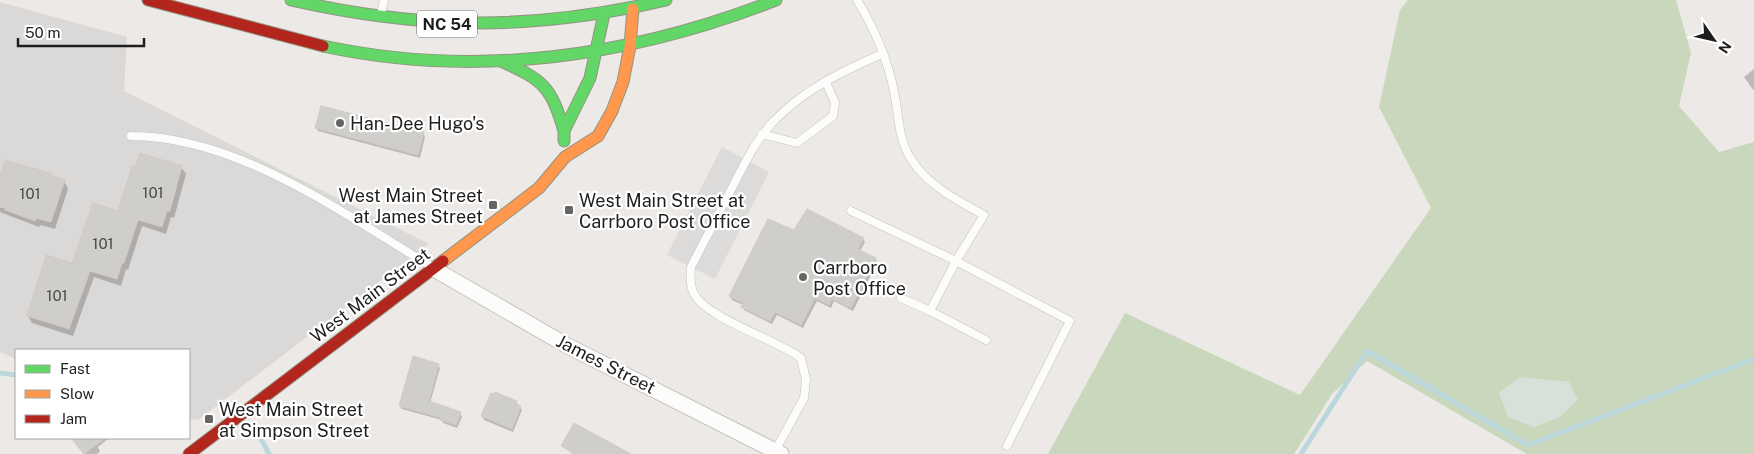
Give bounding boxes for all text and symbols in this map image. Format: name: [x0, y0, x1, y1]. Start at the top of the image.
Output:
road number: NC 54: [417, 10, 477, 38]
scale bar: [18, 15, 144, 47]
north arrow: [1689, 15, 1739, 65]
text: 50 m: [25, 24, 60, 41]
text: N: [1715, 38, 1734, 56]
place label: Han-Dee Hugo's: [350, 113, 484, 134]
marker: Han-Dee Hugo's: [334, 117, 346, 129]
house number: 101: [142, 184, 164, 201]
house number: 101: [19, 185, 41, 202]
place label: West Main Street at James Street: [338, 185, 483, 227]
place label: West Main Street at Carrboro Post Office: [579, 190, 751, 232]
marker: West Main Street at James Street: [487, 199, 499, 211]
marker: West Main Street at Carrboro Post Office: [563, 204, 575, 216]
house number: 101: [92, 235, 114, 252]
street label: West Main Street: [306, 243, 434, 347]
place label: Carrboro Post Office: [813, 257, 906, 299]
marker: Carrboro Post Office: [797, 271, 809, 283]
house number: 101: [46, 287, 68, 304]
street label: James Street: [553, 330, 659, 398]
legend: [15, 349, 190, 439]
text: Fast: [60, 360, 90, 377]
text: Slow: [60, 385, 95, 402]
place label: West Main Street at Simpson Street: [219, 399, 369, 441]
text: Jam: [60, 410, 87, 427]
marker: West Main Street at Simpson Street: [203, 413, 215, 425]

